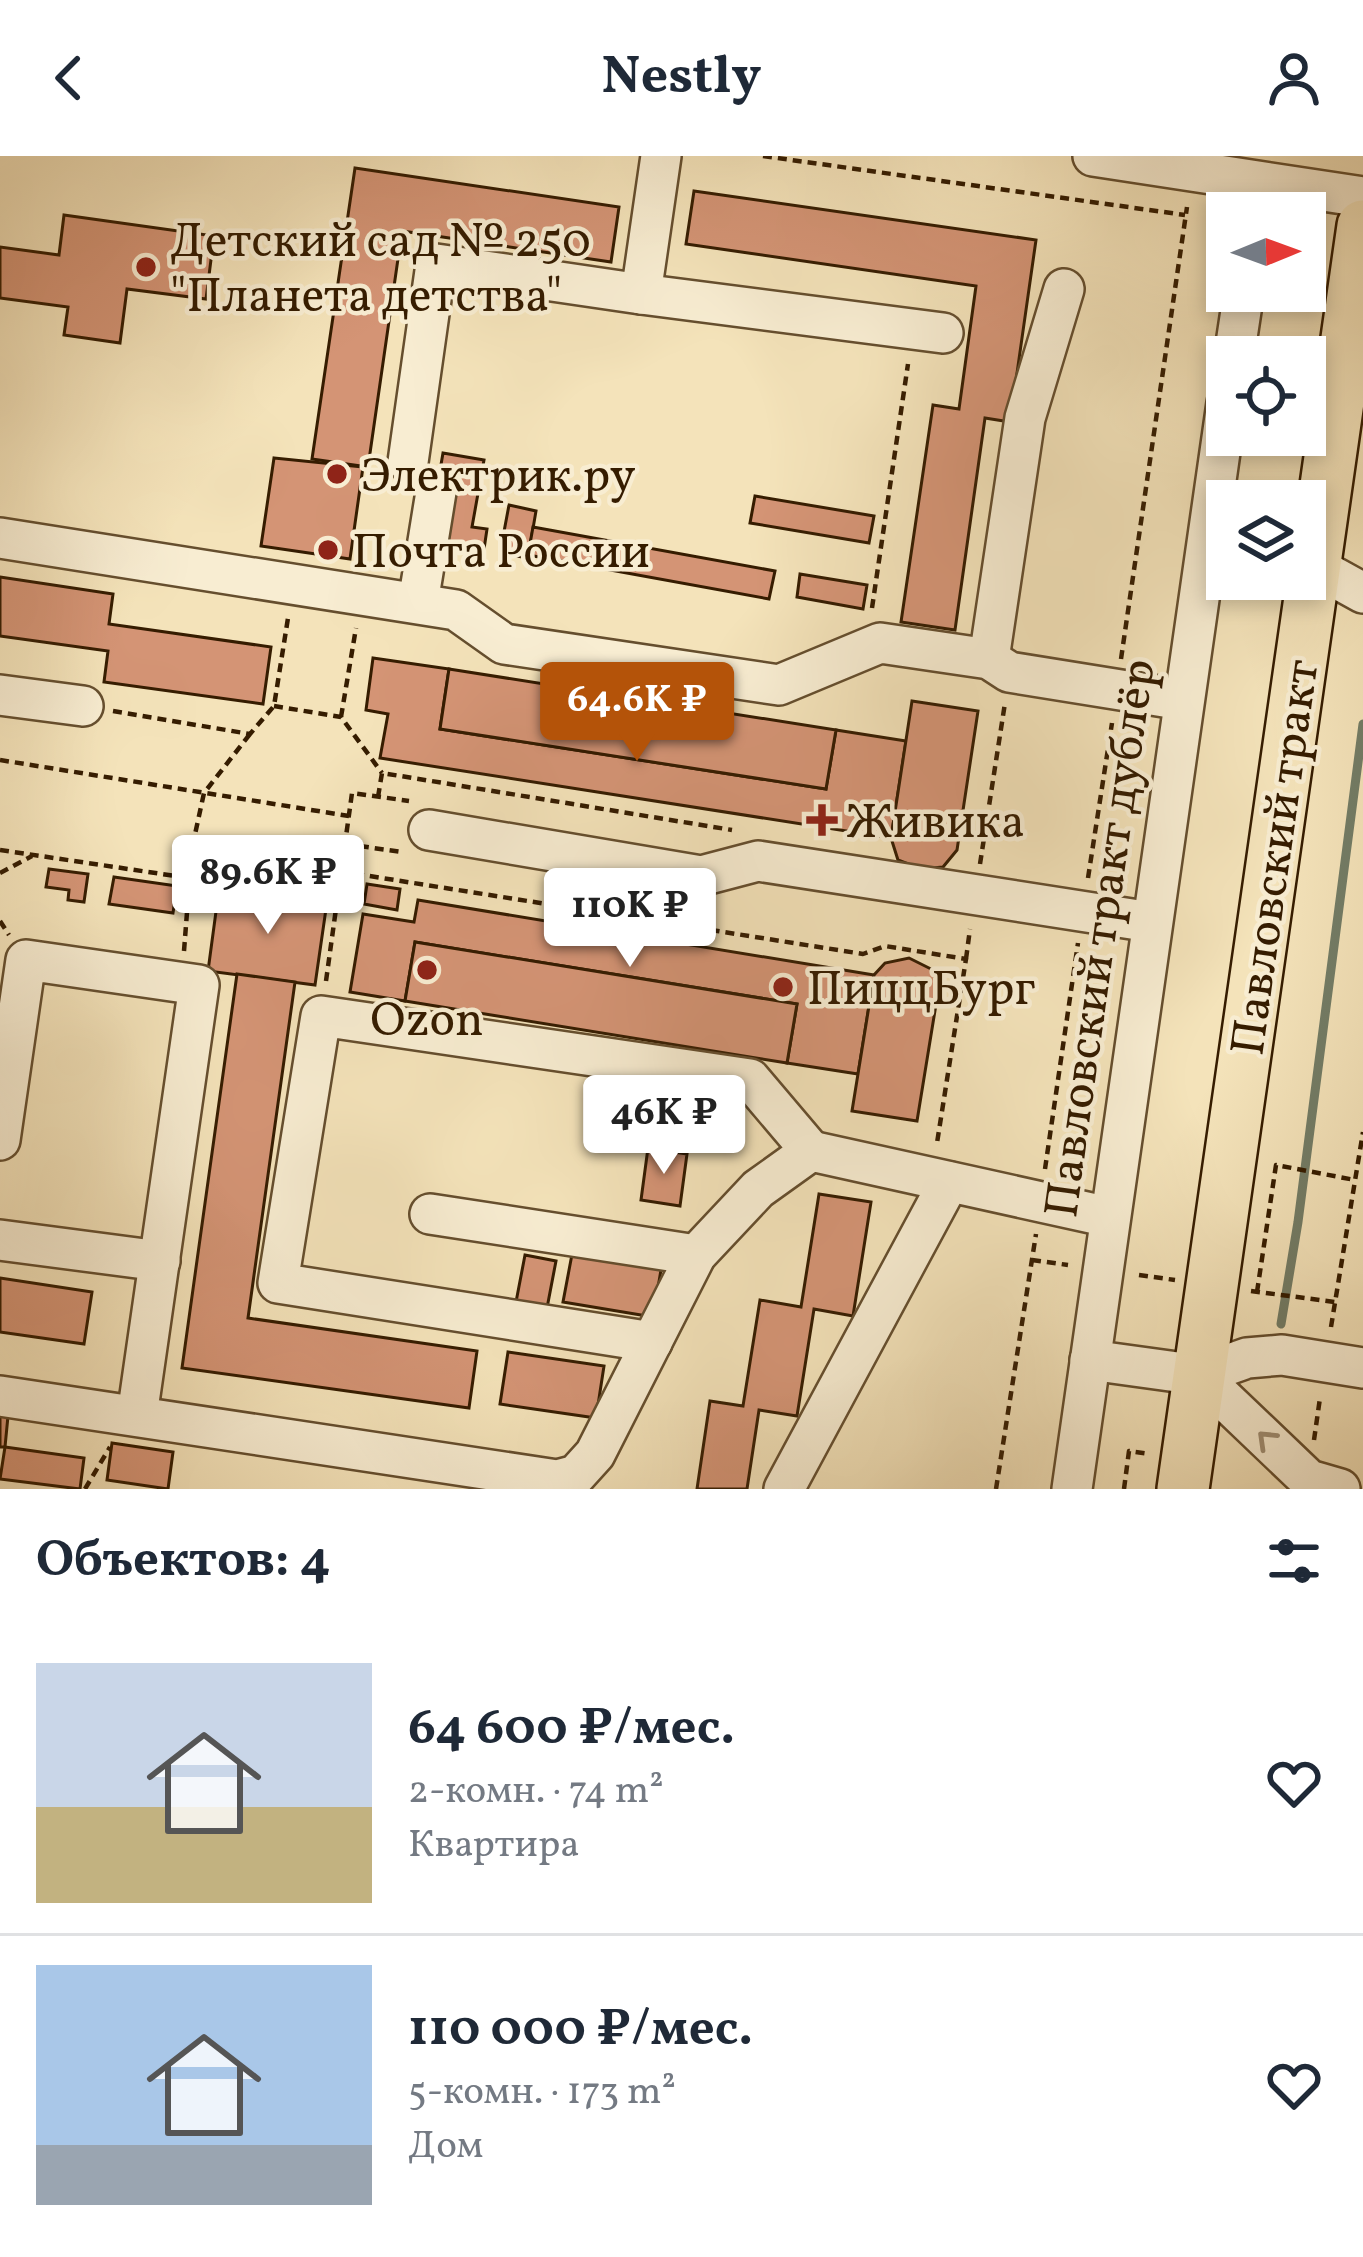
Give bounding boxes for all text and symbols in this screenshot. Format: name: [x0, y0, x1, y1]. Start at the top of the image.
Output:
text: Nestly: [601, 41, 762, 116]
icon: back: [36, 45, 102, 111]
icon: person: [1261, 45, 1327, 111]
north arrow: [1206, 192, 1326, 312]
map controls: [1206, 192, 1326, 600]
place label: Детский сад № 250 "Планета детства": [170, 210, 591, 332]
marker: Детский сад № 250 "Планета детства": [133, 254, 159, 280]
button: locate: [1206, 336, 1326, 456]
place label: Электрик.ру: [361, 445, 636, 512]
marker: Электрик.ру: [324, 461, 350, 487]
button: layers: [1206, 480, 1326, 600]
place label: Почта России: [352, 521, 650, 588]
marker: Почта России: [315, 537, 341, 563]
street label: Павловский тракт дублёр: [1030, 655, 1175, 1222]
street label: Павловский тракт: [1217, 655, 1338, 1060]
pin: 64.6K ₽: [526, 662, 748, 764]
text: 64.6K ₽: [567, 674, 707, 728]
place label: Живика: [846, 791, 1025, 858]
marker: Живика: [809, 807, 835, 833]
pin: 89.6K ₽: [157, 835, 379, 937]
text: 89.6K ₽: [199, 847, 337, 901]
pin: 110K ₽: [532, 868, 728, 970]
text: 110K ₽: [571, 880, 689, 934]
marker: Ozon: [414, 957, 440, 983]
place label: ПиццБург: [807, 958, 1035, 1025]
marker: ПиццБург: [770, 974, 796, 1000]
place label: Ozon: [370, 989, 484, 1056]
pin: 46K ₽: [580, 1075, 748, 1177]
text: 46K ₽: [610, 1087, 718, 1141]
one-way arrow: [1258, 1431, 1280, 1453]
text: Объектов: 4: [36, 1526, 331, 1597]
icon: filters: [1261, 1528, 1327, 1594]
text: 64 600 ₽/мес.: [408, 1694, 735, 1765]
icon: home: [132, 1711, 276, 1855]
icon: heart: [1261, 1750, 1327, 1816]
text: 2-комн. · 74 m²: [408, 1765, 664, 1819]
text: Квартира: [408, 1819, 580, 1873]
text: 110 000 ₽/мес.: [408, 1995, 753, 2066]
icon: home: [132, 2013, 276, 2157]
icon: heart: [1261, 2052, 1327, 2118]
text: 5-комн. · 173 m²: [408, 2066, 676, 2120]
text: Дом: [408, 2120, 483, 2174]

